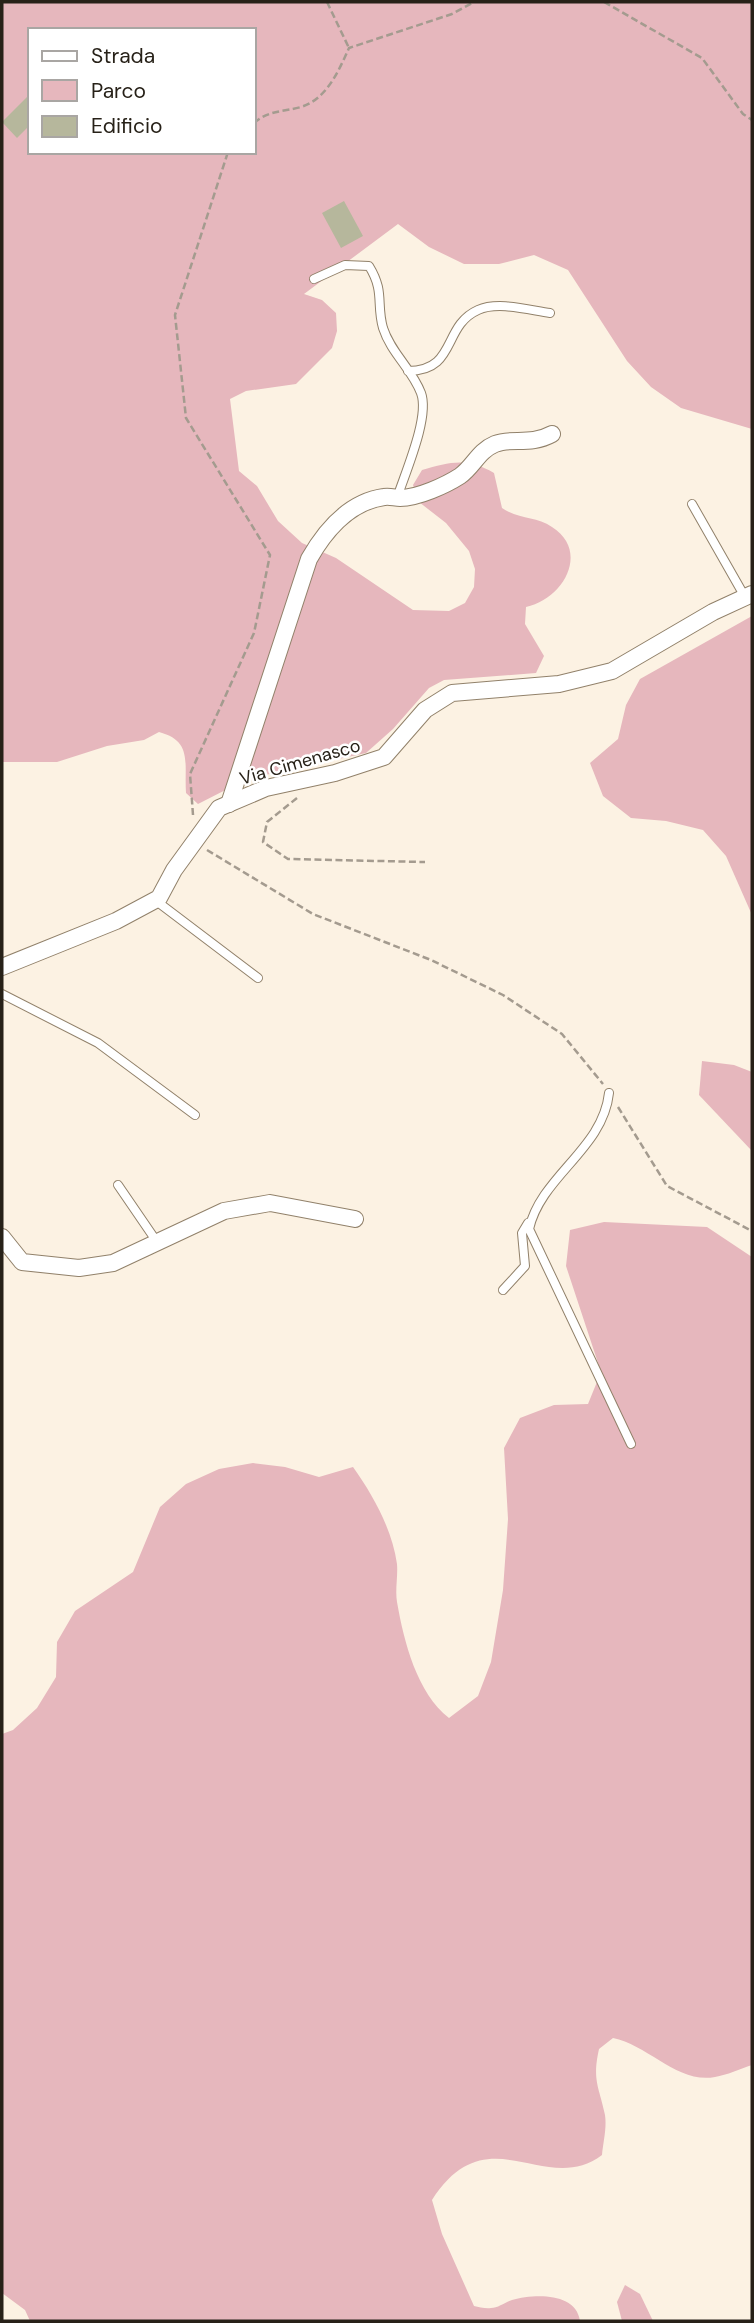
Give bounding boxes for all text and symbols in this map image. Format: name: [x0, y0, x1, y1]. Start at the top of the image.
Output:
legend: [28, 28, 256, 154]
text: Strada: [91, 42, 155, 70]
text: Parco: [91, 77, 146, 105]
text: Edificio: [91, 112, 162, 140]
street label: Via Cimenasco: [237, 733, 363, 791]

